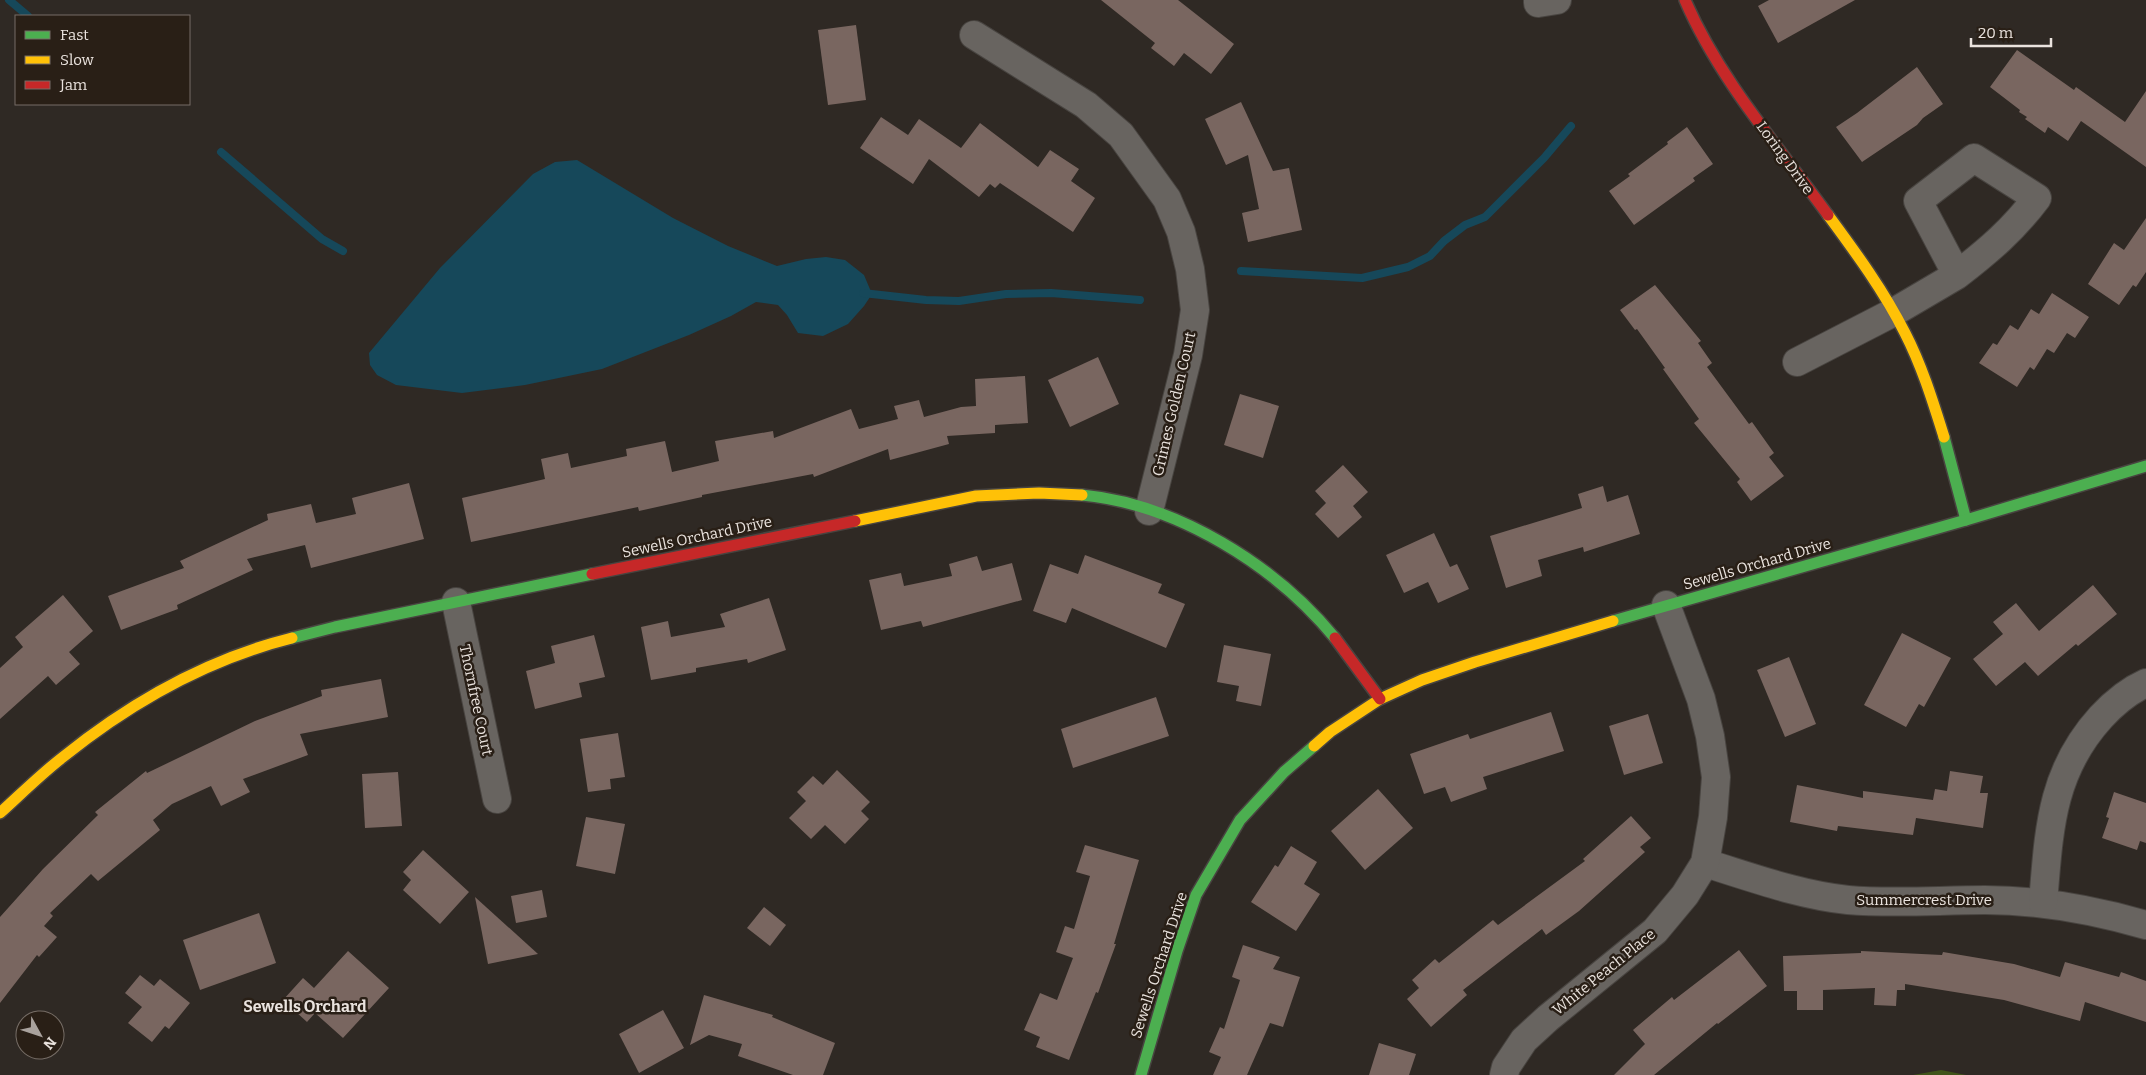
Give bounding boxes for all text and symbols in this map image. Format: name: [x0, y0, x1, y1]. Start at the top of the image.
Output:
legend: [15, 15, 190, 105]
scale bar: [1971, 15, 2051, 47]
text: 20 m: [1978, 24, 2014, 42]
text: Fast: [60, 26, 89, 44]
text: Slow: [60, 51, 95, 69]
text: Jam: [59, 76, 88, 94]
street label: Loring Drive: [1753, 118, 1817, 198]
street label: Grimes Golden Court: [1149, 330, 1199, 478]
street label: Sewells Orchard Drive: [620, 512, 774, 562]
street label: Sewells Orchard Drive: [1681, 534, 1833, 594]
street label: Thornfree Court: [455, 643, 497, 758]
street label: Sewells Orchard Drive: [1127, 890, 1191, 1040]
street label: Summercrest Drive: [1856, 891, 1992, 909]
street label: White Peach Place: [1549, 925, 1659, 1019]
district label: Sewells Orchard: [243, 997, 367, 1016]
north arrow: [15, 1010, 65, 1060]
text: N: [39, 1033, 60, 1053]

